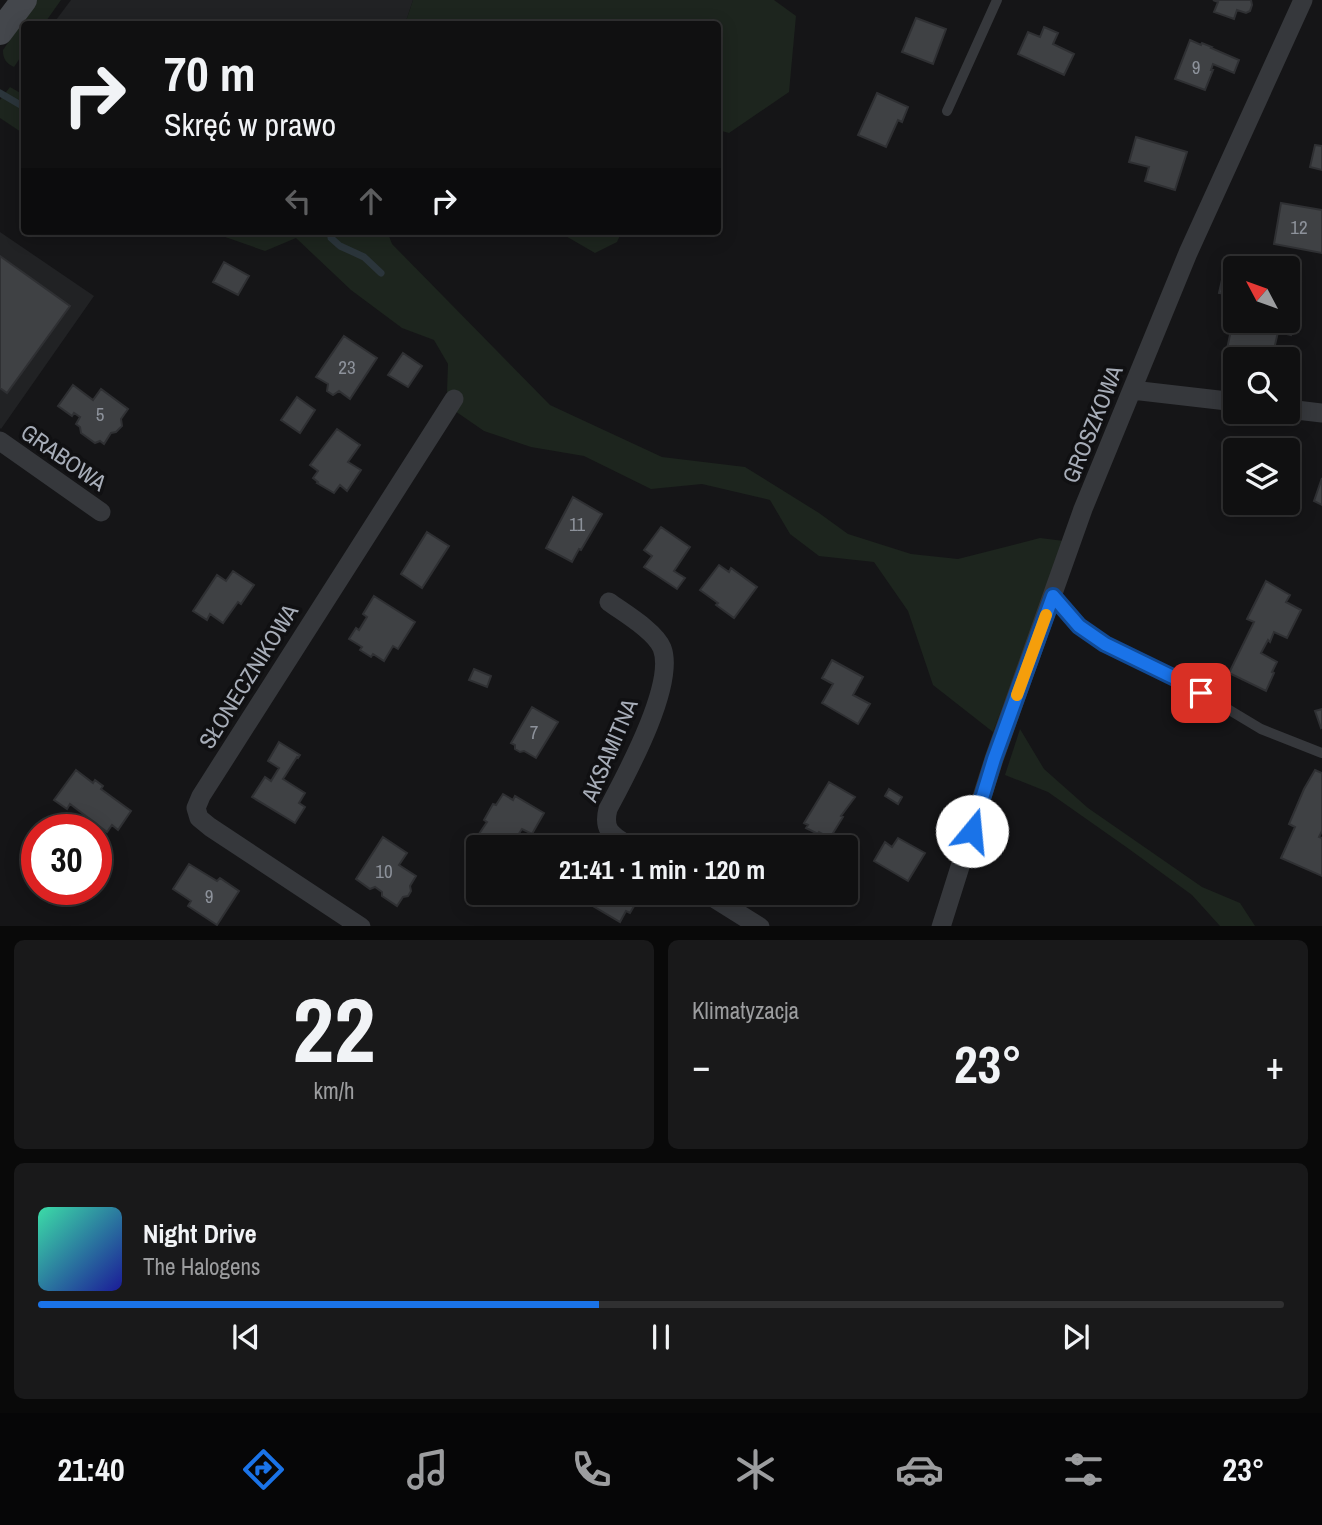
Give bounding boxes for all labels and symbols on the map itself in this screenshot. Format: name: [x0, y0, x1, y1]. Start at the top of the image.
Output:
house number: 9: [1192, 54, 1200, 80]
house number: 12: [1290, 214, 1308, 240]
north arrow: [1223, 256, 1300, 332]
house number: 23: [338, 354, 356, 380]
street label: GROSZKOWA: [1054, 360, 1130, 487]
house number: 5: [96, 401, 105, 427]
street label: GRABOWA: [15, 416, 113, 498]
house number: 11: [569, 511, 585, 537]
street label: SŁONECZNIKOWA: [191, 598, 305, 754]
pin: [1171, 663, 1231, 723]
street label: AKSAMITNA: [573, 693, 645, 807]
house number: 7: [530, 719, 539, 745]
position arrow: [935, 794, 1009, 868]
speed limit sign: 30: [21, 814, 112, 905]
house number: 10: [375, 858, 393, 884]
house number: 9: [205, 883, 213, 909]

